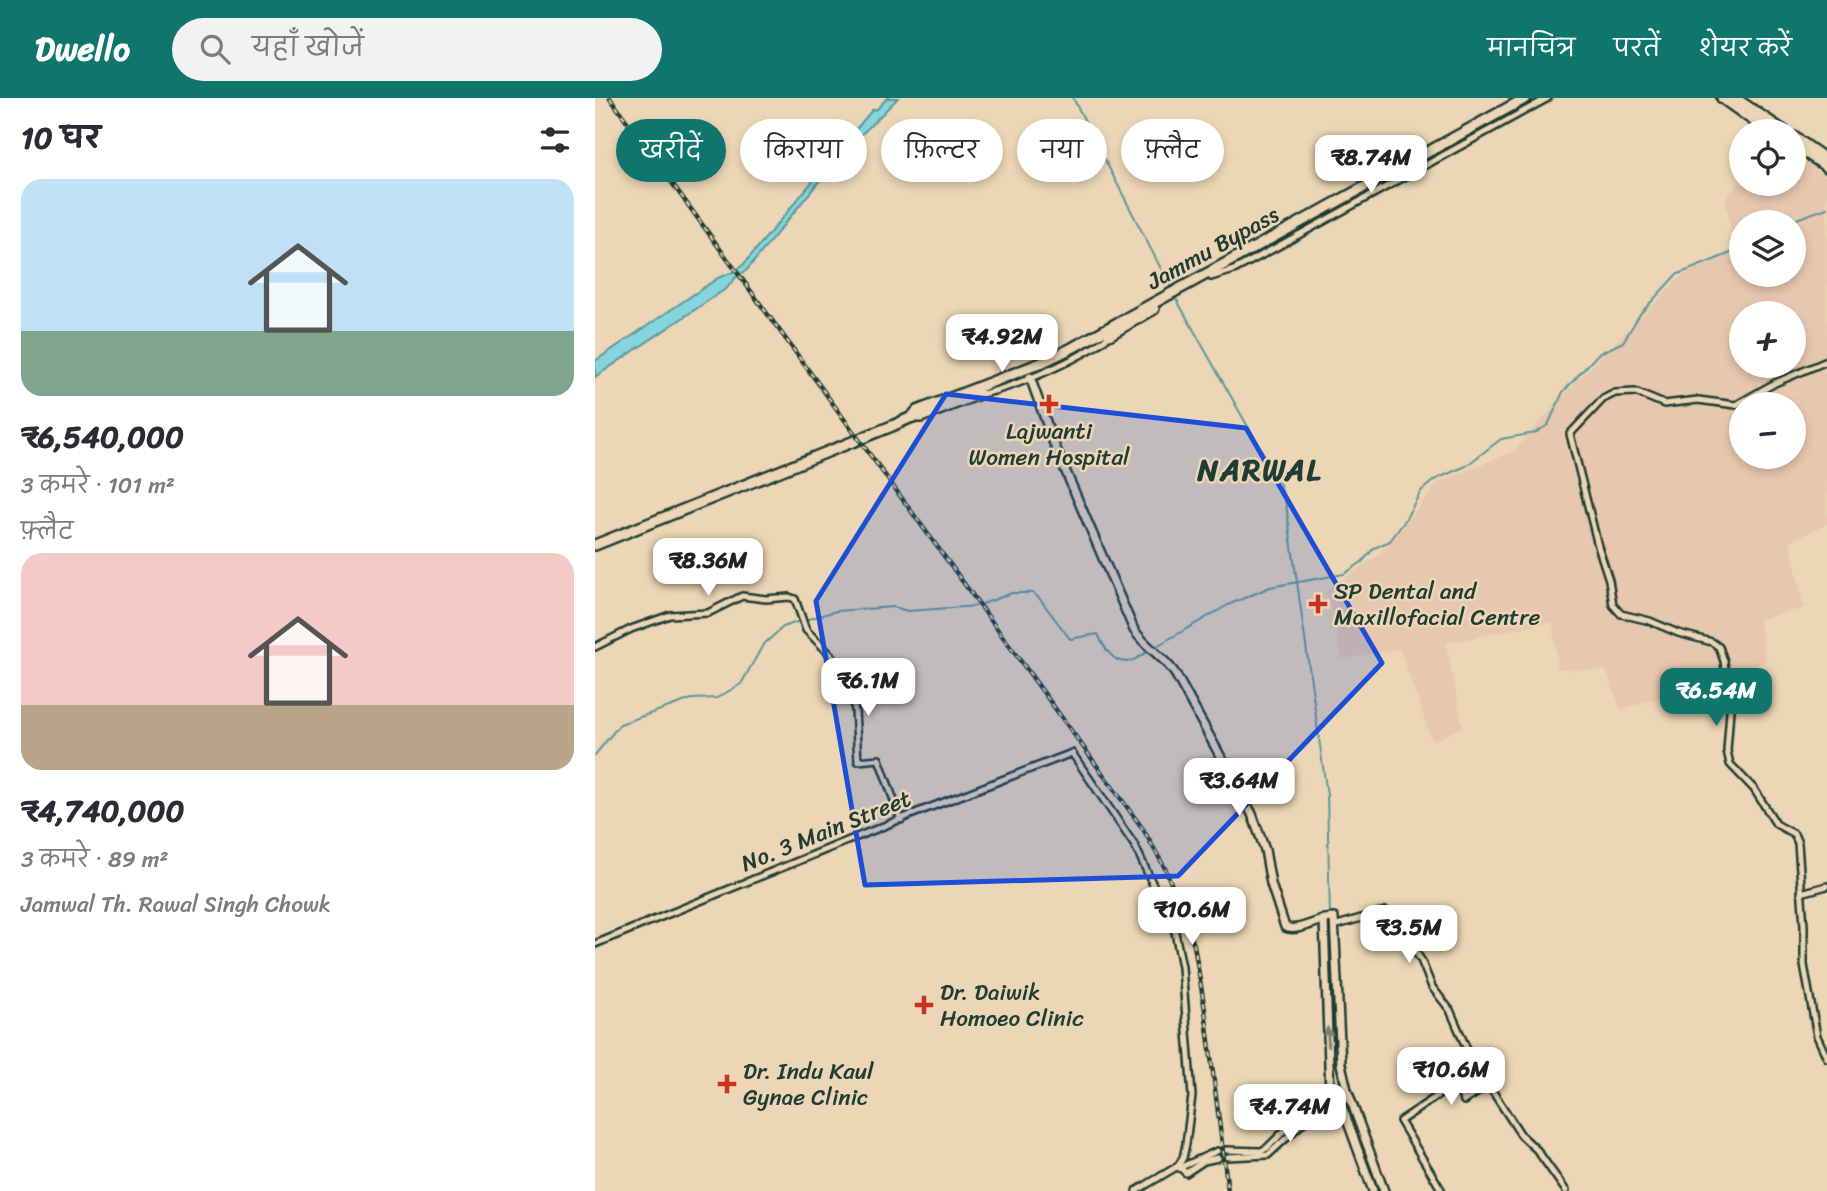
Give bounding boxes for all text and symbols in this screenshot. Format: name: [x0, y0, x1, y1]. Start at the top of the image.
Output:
search box: [172, 18, 662, 81]
text: Dwello: [35, 20, 130, 78]
text: यहाँ खोजें: [252, 24, 364, 70]
text: मानचित्र: [1487, 27, 1575, 69]
text: परतें: [1613, 27, 1661, 69]
text: शेयर करें: [1699, 27, 1792, 69]
icon: search: [196, 30, 234, 68]
text: 10 घर: [21, 111, 101, 165]
chip: खरीदें: [616, 119, 726, 182]
chip: किराया: [740, 119, 867, 182]
chip: फ़िल्टर: [881, 119, 1003, 182]
chip: नया: [1017, 119, 1107, 182]
chip: फ़्लैट: [1121, 119, 1224, 182]
map controls: [1729, 119, 1806, 469]
button: locate: [1729, 119, 1806, 196]
icon: filters: [536, 121, 574, 159]
pin: ₹8.74M: [1314, 136, 1428, 195]
text: ₹8.74M: [1331, 137, 1411, 178]
street label: Jammu Bypass: [1138, 194, 1287, 302]
button: layers: [1729, 210, 1806, 287]
icon: home: [235, 225, 361, 351]
button: +: [1729, 301, 1806, 378]
pin: ₹4.92M: [945, 314, 1059, 374]
text: ₹4.92M: [962, 316, 1042, 357]
button: −: [1729, 392, 1806, 469]
marker: Lajwanti Women Hospital: [1039, 394, 1059, 414]
text: ₹6,540,000: [21, 410, 184, 464]
place label: Lajwanti Women Hospital: [968, 411, 1130, 478]
district label: NARWAL: [1197, 443, 1322, 497]
text: 3 कमरे · 101 m²: [21, 465, 175, 506]
text: फ़्लैट: [21, 511, 73, 552]
pin: ₹8.36M: [651, 538, 765, 598]
text: ₹8.36M: [669, 540, 747, 581]
place label: SP Dental and Maxillofacial Centre: [1334, 571, 1541, 638]
marker: SP Dental and Maxillofacial Centre: [1308, 594, 1328, 614]
icon: home: [235, 598, 361, 724]
pin: ₹6.1M: [819, 658, 917, 718]
text: ₹6.1M: [837, 660, 899, 701]
pin: ₹6.54M: [1659, 668, 1773, 728]
text: ₹6.54M: [1676, 670, 1756, 711]
pin: ₹3.64M: [1182, 758, 1296, 818]
text: ₹3.64M: [1200, 760, 1278, 801]
street label: No. 3 Main Street: [735, 778, 917, 884]
text: ₹4,740,000: [21, 784, 184, 838]
text: 3 कमरे · 89 m²: [21, 839, 169, 880]
text: Jamwal Th. Rawal Singh Chowk: [21, 884, 331, 925]
pin: ₹10.6M: [1135, 888, 1249, 947]
text: ₹10.6M: [1154, 889, 1230, 930]
pin: ₹3.5M: [1360, 906, 1458, 965]
text: ₹3.5M: [1376, 907, 1442, 948]
place label: Dr. Daiwik Homoeo Clinic: [940, 972, 1084, 1039]
marker: Dr. Daiwik Homoeo Clinic: [914, 995, 934, 1015]
one-way arrow: [1323, 1025, 1334, 1047]
pin: ₹10.6M: [1394, 1048, 1508, 1107]
text: ₹10.6M: [1413, 1049, 1489, 1090]
place label: Dr. Indu Kaul Gynae Clinic: [743, 1051, 874, 1118]
marker: Dr. Indu Kaul Gynae Clinic: [717, 1074, 737, 1094]
pin: ₹4.74M: [1233, 1084, 1347, 1144]
text: ₹4.74M: [1250, 1086, 1330, 1127]

